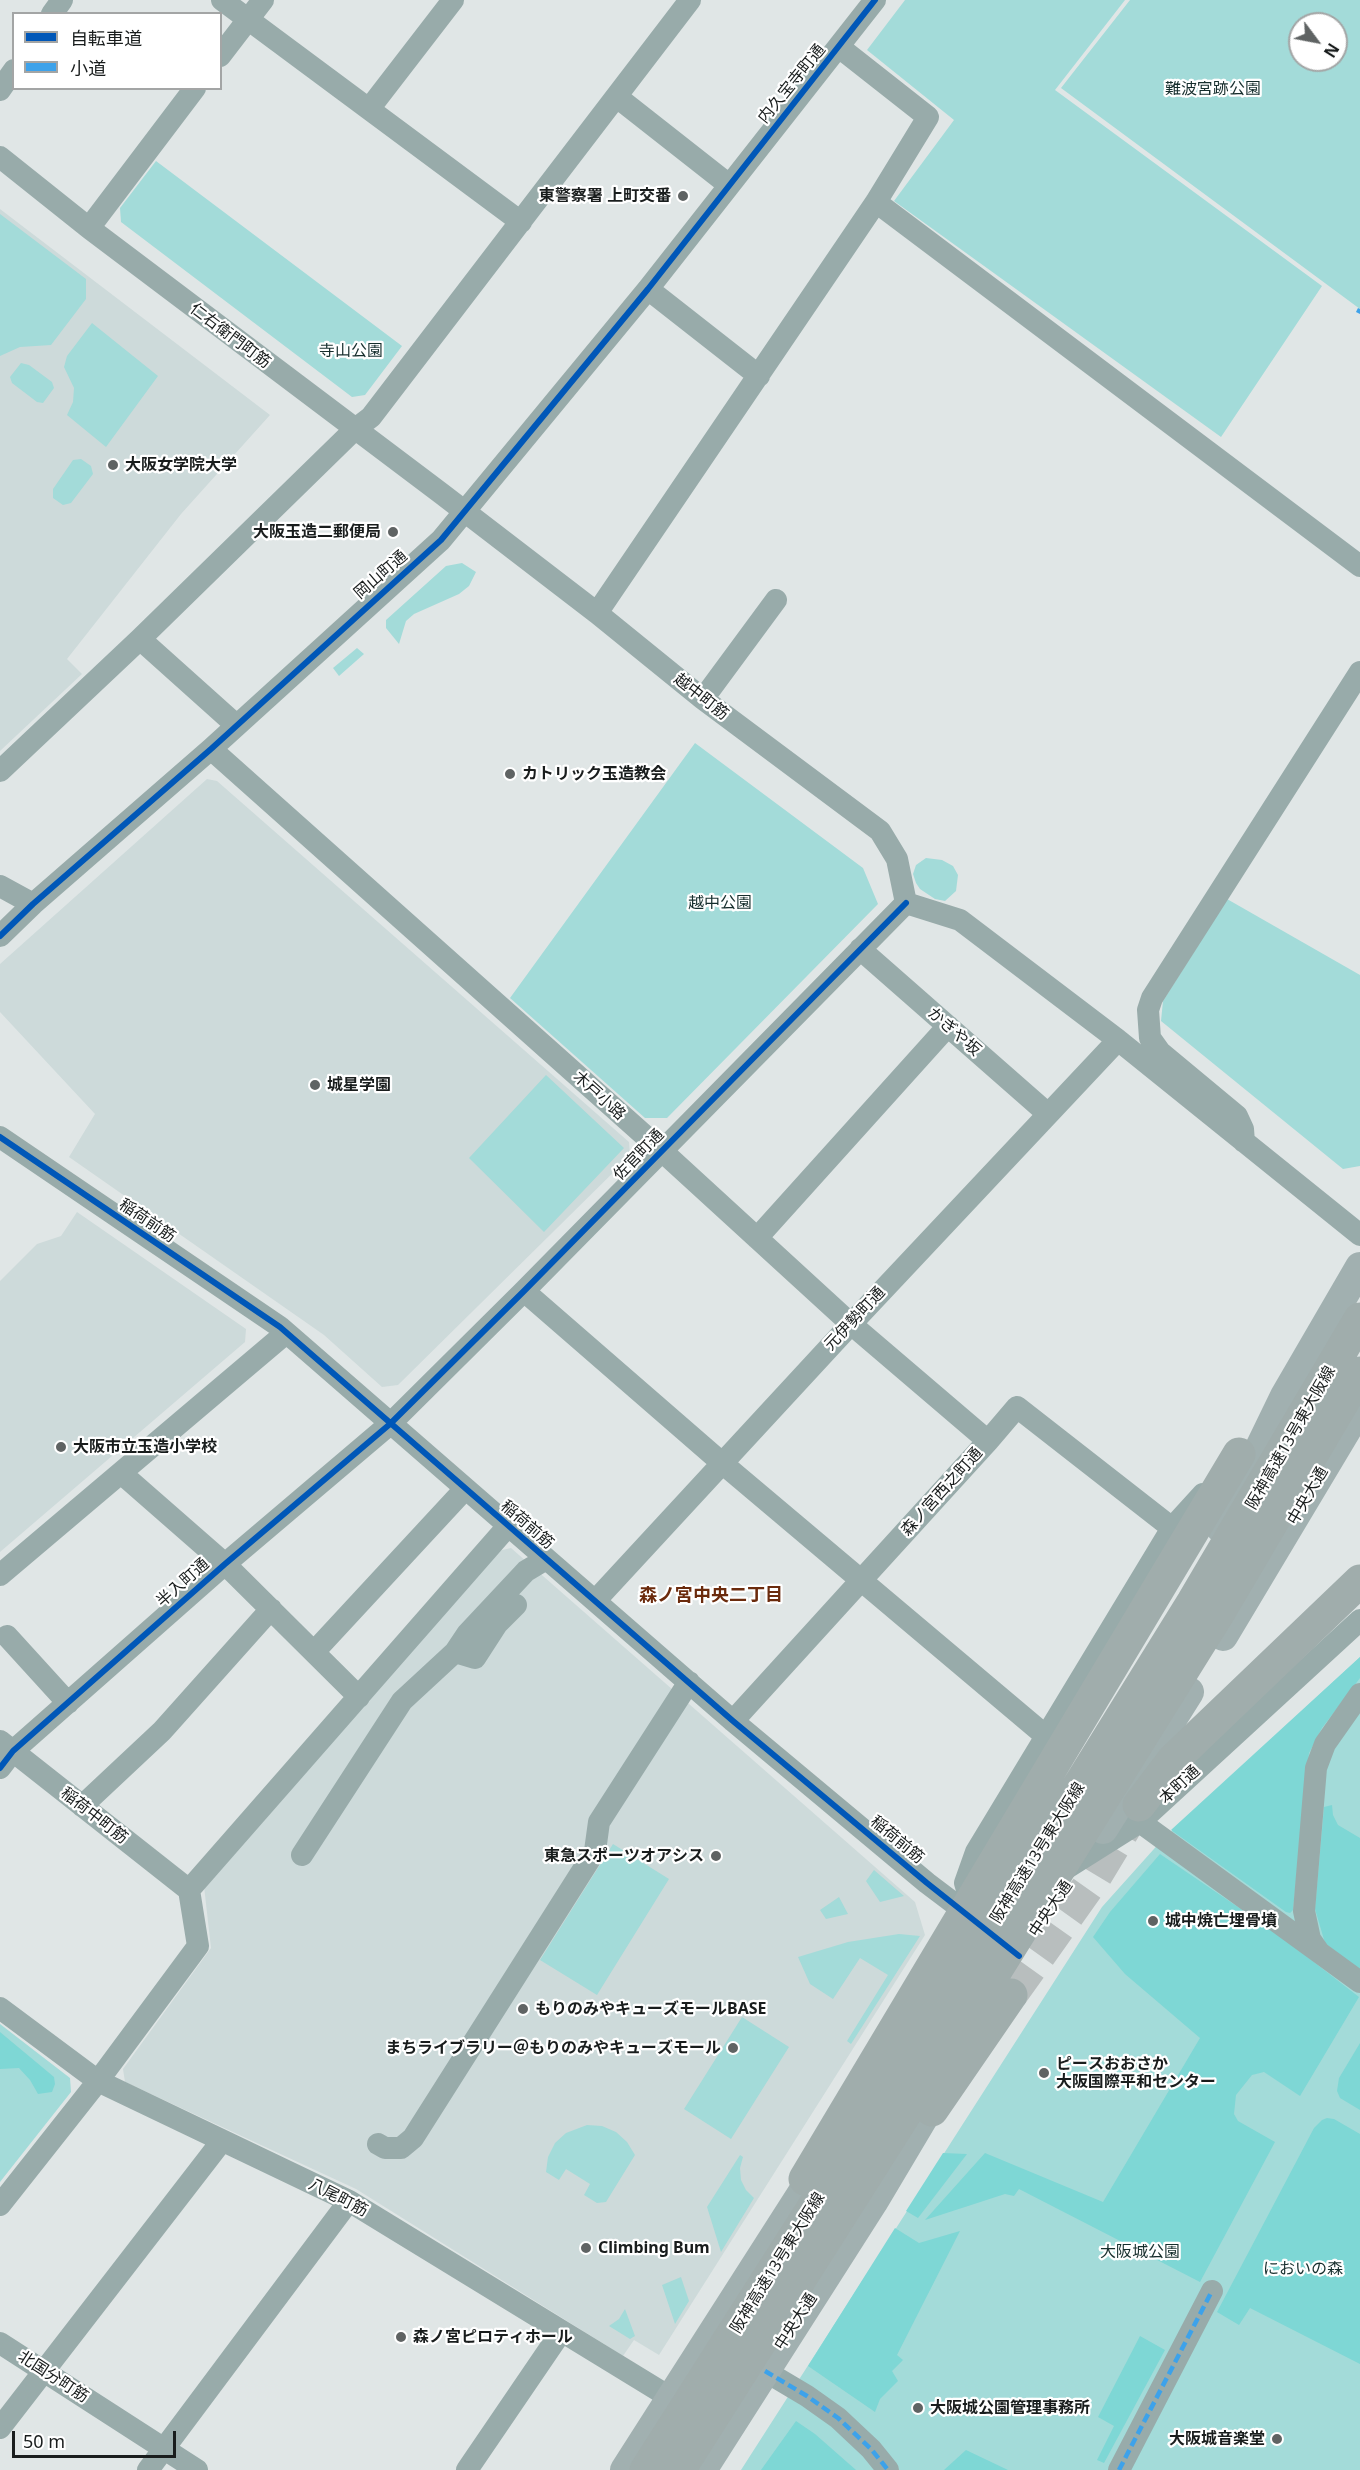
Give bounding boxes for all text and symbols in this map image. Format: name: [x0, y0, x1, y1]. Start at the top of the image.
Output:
legend: [12, 12, 222, 90]
north arrow: [1288, 12, 1348, 72]
text: 自転車道: [70, 26, 142, 50]
text: N: [1319, 39, 1344, 62]
street label: 内久宝寺町通: [754, 41, 830, 127]
text: 小道: [70, 56, 106, 80]
park label: 難波宮跡公園: [1165, 79, 1261, 99]
place label: 東警察署 上町交番: [539, 186, 671, 206]
marker: 東警察署 上町交番: [676, 189, 690, 203]
street label: 仁右衛門町筋: [186, 299, 274, 373]
park label: 寺山公園: [319, 341, 383, 361]
place label: 大阪女学院大学: [125, 455, 237, 475]
marker: 大阪女学院大学: [106, 458, 120, 472]
place label: 大阪玉造二郵便局: [253, 522, 381, 542]
marker: 大阪玉造二郵便局: [386, 525, 400, 539]
street label: 岡山町通: [351, 547, 411, 603]
street label: 越中町筋: [670, 670, 732, 724]
place label: カトリック玉造教会: [522, 764, 666, 784]
marker: カトリック玉造教会: [503, 767, 517, 781]
park label: 越中公園: [688, 893, 752, 913]
street label: かぎや坂: [924, 1004, 984, 1060]
street label: 木戸小路: [569, 1067, 629, 1125]
place label: 城星学園: [327, 1075, 391, 1095]
marker: 城星学園: [308, 1078, 322, 1092]
street label: 佐官町通: [610, 1125, 668, 1185]
street label: 稲荷前筋: [115, 1195, 179, 1247]
street label: 元伊勢町通: [821, 1283, 889, 1355]
street label: 阪神高速13号東大阪線: [1242, 1363, 1340, 1513]
place label: 大阪市立玉造小学校: [73, 1437, 217, 1457]
marker: 大阪市立玉造小学校: [54, 1440, 68, 1454]
street label: 森ノ宮西之町通: [897, 1444, 987, 1540]
street label: 中央大通: [1284, 1463, 1332, 1529]
street label: 稲荷前筋: [497, 1497, 557, 1553]
street label: 半入町通: [153, 1554, 213, 1612]
district label: 森ノ宮中央二丁目: [639, 1585, 783, 1607]
street label: 本町通: [1156, 1762, 1204, 1808]
street label: 阪神高速13号東大阪線: [987, 1779, 1089, 1927]
street label: 稲荷中町筋: [57, 1784, 131, 1848]
street label: 稲荷前筋: [866, 1812, 928, 1868]
place label: 東急スポーツオアシス: [544, 1846, 704, 1866]
marker: 東急スポーツオアシス: [709, 1849, 723, 1863]
street label: 中央大通: [1025, 1877, 1077, 1941]
place label: 城中焼亡埋骨墳: [1165, 1911, 1277, 1931]
marker: 城中焼亡埋骨墳: [1146, 1914, 1160, 1928]
place label: もりのみやキューズモールBASE: [535, 1999, 766, 2019]
marker: もりのみやキューズモールBASE: [516, 2002, 530, 2016]
place label: まちライブラリー＠もりのみやキューズモール: [385, 2038, 721, 2058]
marker: まちライブラリー＠もりのみやキューズモール: [726, 2041, 740, 2055]
place label: ピースおおさか 大阪国際平和センター: [1056, 2054, 1216, 2092]
marker: ピースおおさか 大阪国際平和センター: [1037, 2066, 1051, 2080]
street label: 八尾町筋: [305, 2175, 371, 2221]
street label: 阪神高速13号東大阪線: [727, 2189, 829, 2337]
place label: Climbing Bum: [598, 2238, 710, 2258]
marker: Climbing Bum: [579, 2241, 593, 2255]
park label: 大阪城公園: [1100, 2242, 1180, 2262]
park label: においの森: [1263, 2259, 1343, 2279]
street label: 中央大通: [771, 2290, 821, 2354]
place label: 森ノ宮ピロティホール: [413, 2327, 573, 2347]
marker: 森ノ宮ピロティホール: [394, 2330, 408, 2344]
street label: 北国分町筋: [14, 2347, 92, 2407]
place label: 大阪城公園管理事務所: [930, 2398, 1090, 2418]
marker: 大阪城公園管理事務所: [911, 2401, 925, 2415]
scale bar: [15, 2419, 178, 2457]
text: 50 m: [23, 2429, 65, 2453]
place label: 大阪城音楽堂: [1169, 2429, 1265, 2449]
marker: 大阪城音楽堂: [1270, 2432, 1284, 2446]

